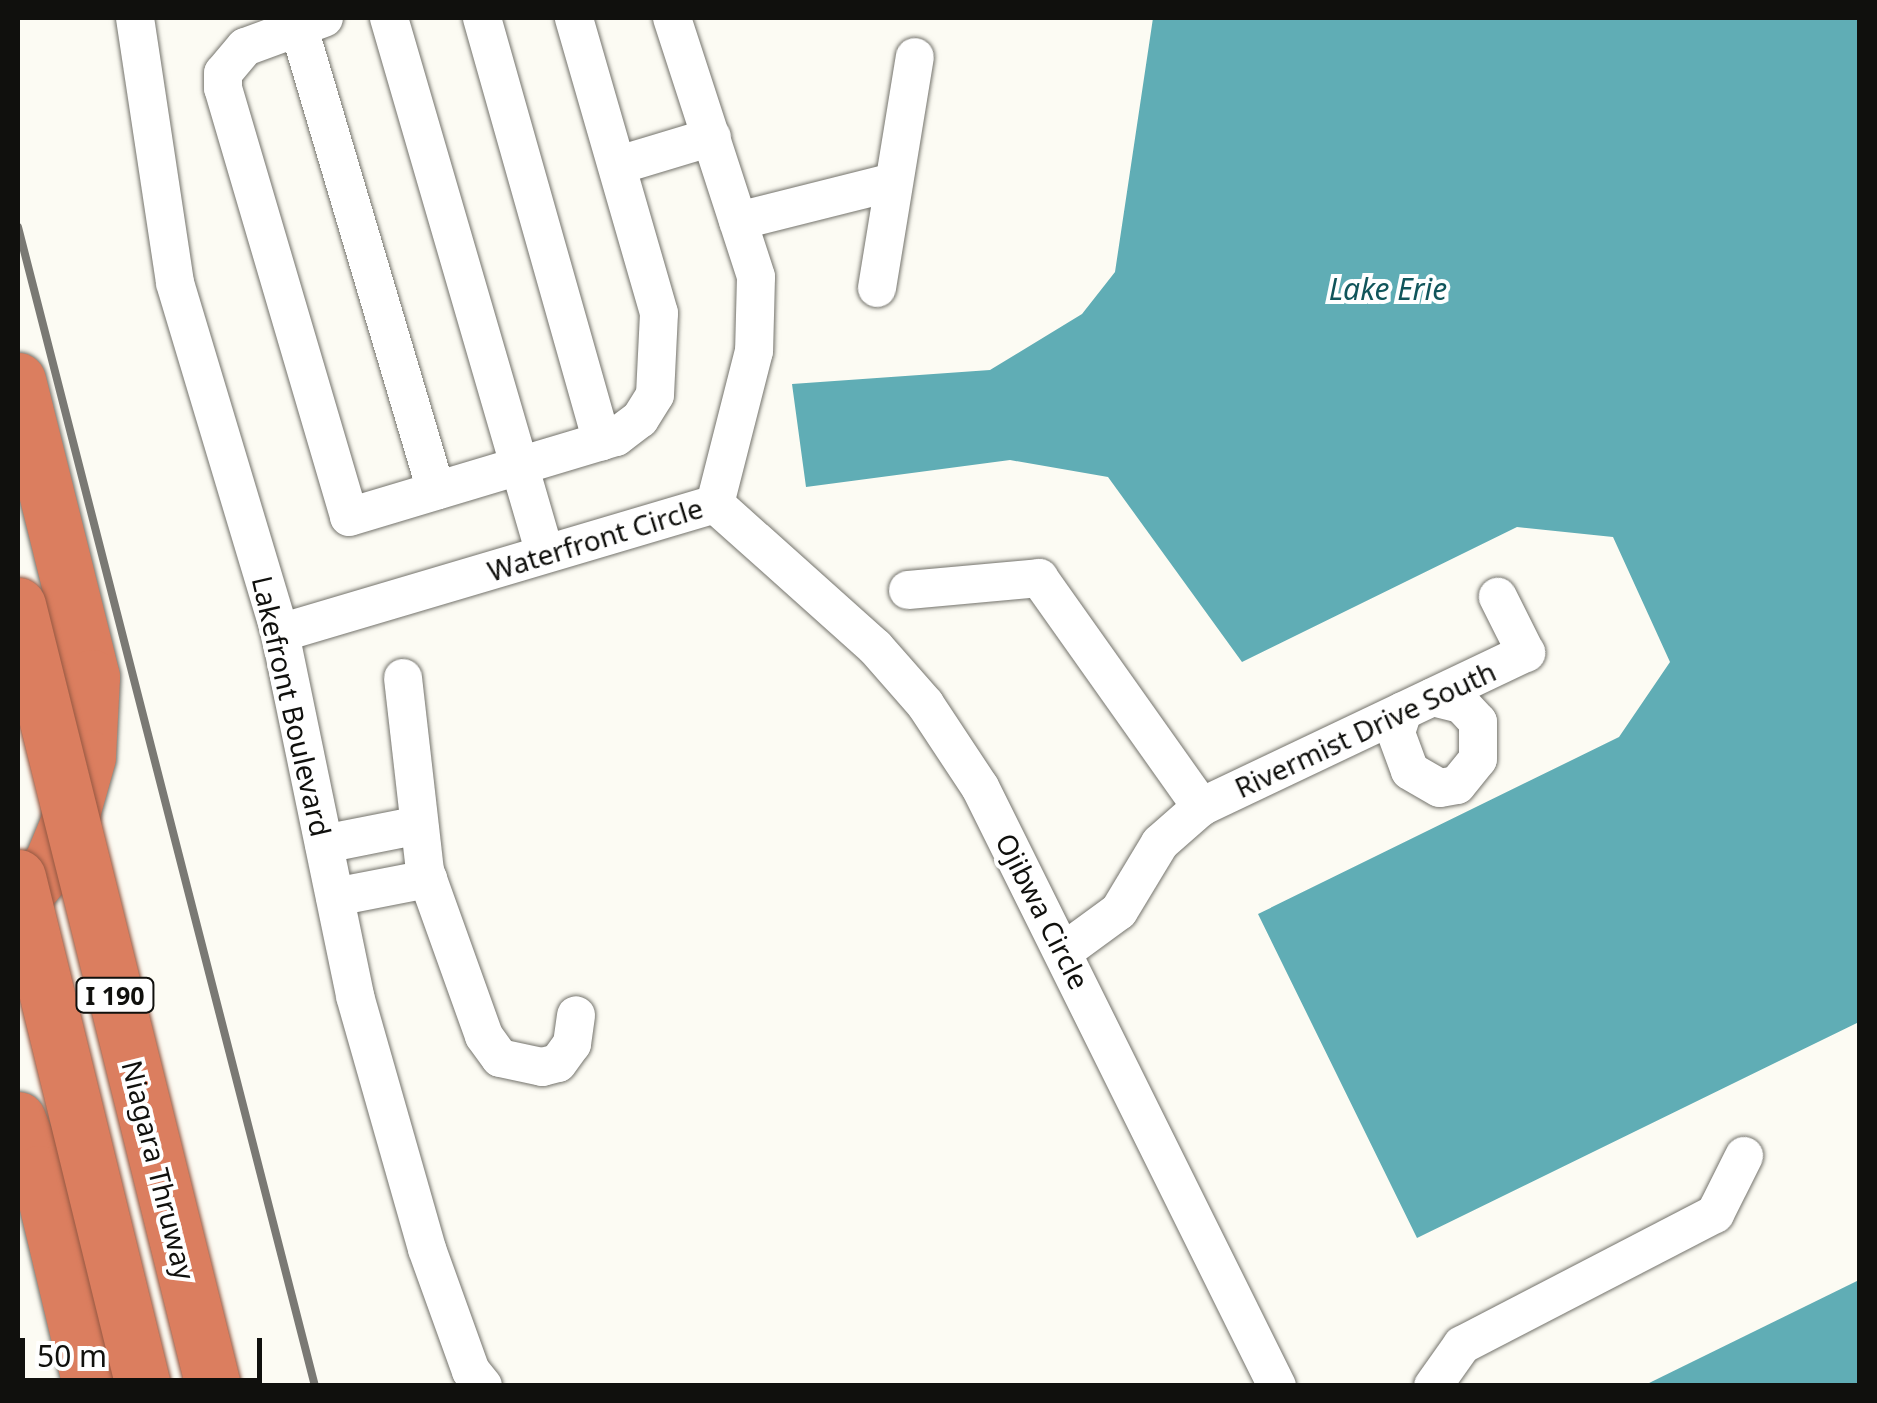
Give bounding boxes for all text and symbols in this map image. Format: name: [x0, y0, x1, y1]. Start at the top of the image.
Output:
water label: Lake Erie: [1329, 271, 1447, 307]
street label: Waterfront Circle: [483, 490, 707, 588]
street label: Lakefront Boulevard: [246, 572, 338, 840]
street label: Rivermist Drive South: [1229, 654, 1501, 804]
street label: Ojibwa Circle: [989, 827, 1097, 995]
road number: I 190: [75, 975, 155, 1015]
street label: Niagara Thruway: [115, 1057, 203, 1283]
scale bar: [25, 1318, 268, 1380]
text: 50 m: [37, 1335, 107, 1376]

